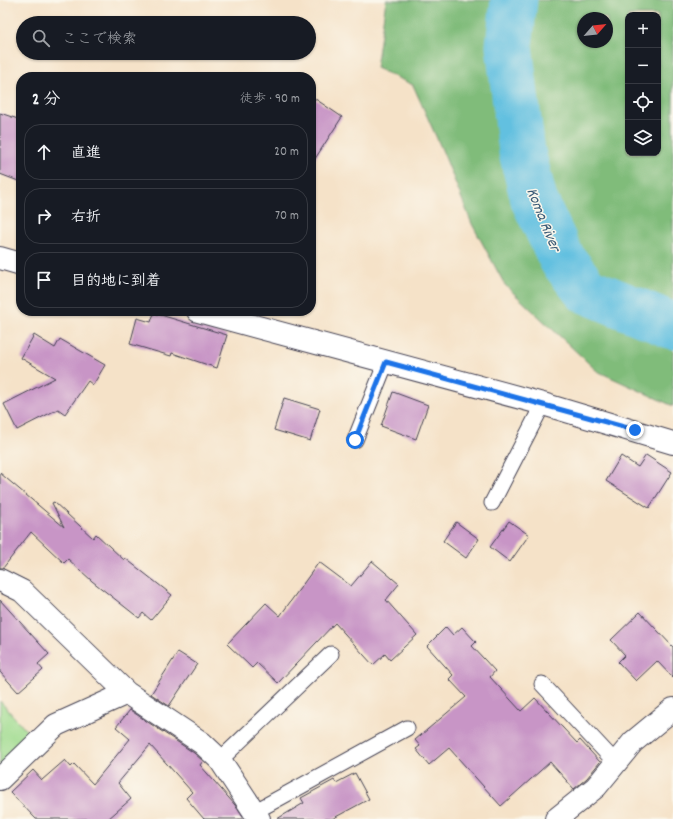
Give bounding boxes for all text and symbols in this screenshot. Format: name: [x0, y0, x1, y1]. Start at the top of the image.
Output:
north arrow: [577, 12, 613, 48]
map controls: [625, 12, 661, 156]
button: +: [625, 12, 661, 48]
search box: [16, 16, 316, 60]
icon: search: [30, 27, 52, 49]
text: ここで検索: [62, 29, 137, 51]
button: −: [625, 48, 661, 84]
button: locate: [625, 84, 661, 120]
text: 2 分: [32, 89, 60, 113]
text: 徒歩 · 90 m: [240, 90, 300, 109]
button: layers: [625, 120, 661, 156]
icon: ahead: [33, 141, 55, 163]
text: 直進: [71, 143, 101, 165]
text: 20 m: [274, 143, 299, 162]
water label: Koma River: [519, 185, 567, 257]
icon: right: [33, 205, 55, 227]
text: 右折: [71, 207, 101, 229]
text: 70 m: [275, 207, 299, 226]
icon: arrive: [33, 269, 55, 291]
text: 目的地に到着: [71, 271, 161, 293]
route end: [626, 421, 644, 439]
route start: [346, 431, 364, 449]

